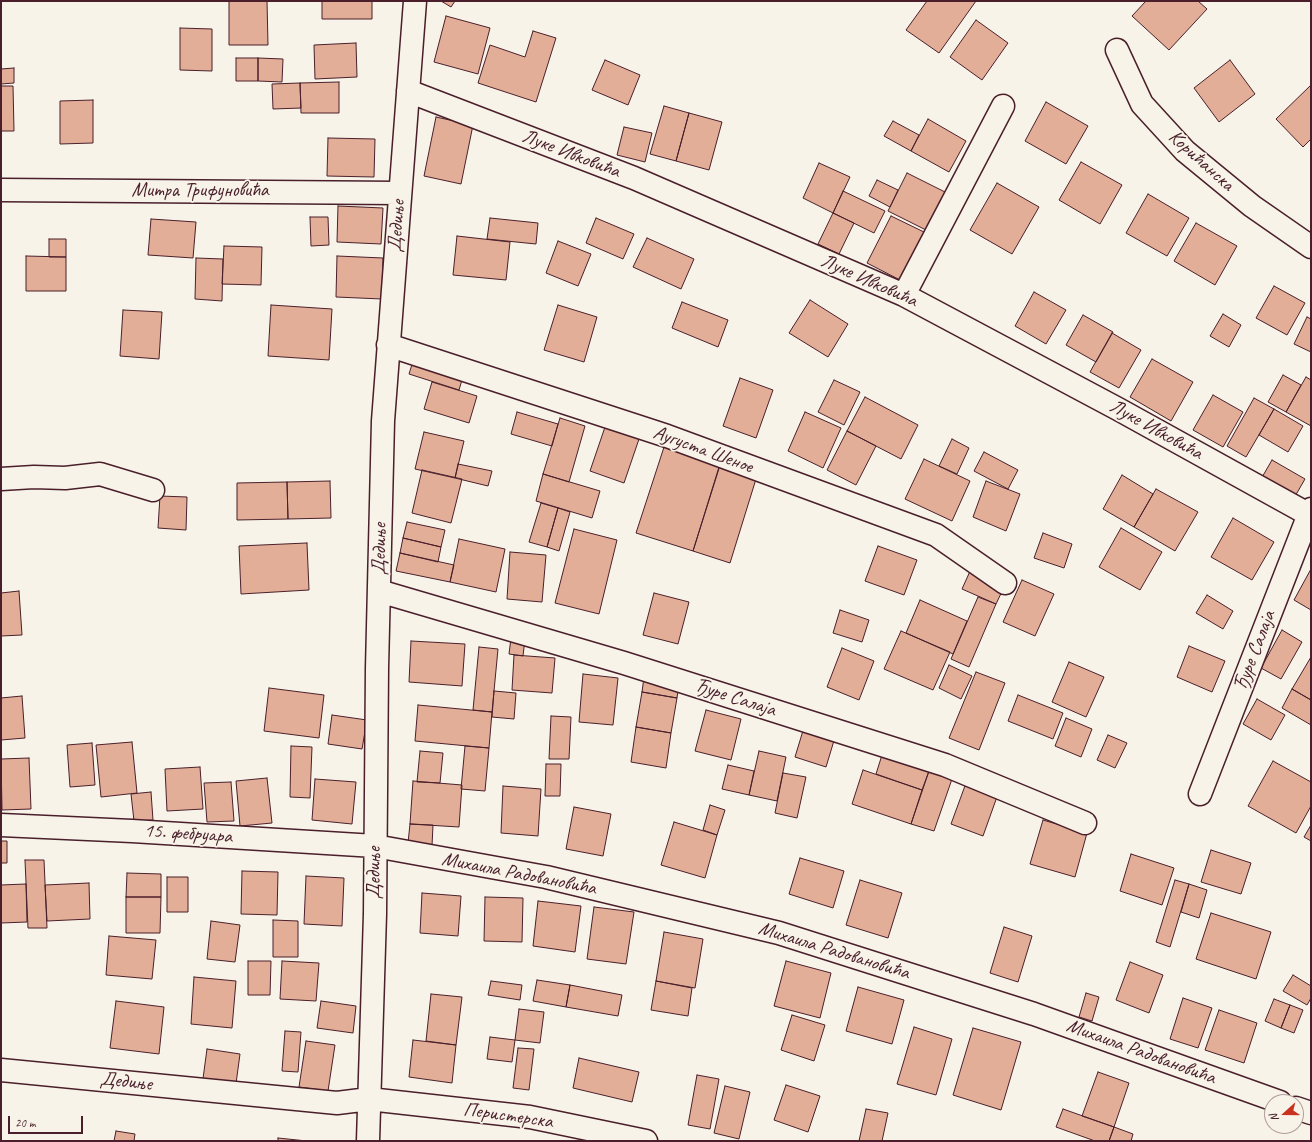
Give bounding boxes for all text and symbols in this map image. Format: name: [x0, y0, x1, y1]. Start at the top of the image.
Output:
street label: Луке Ивковића: [519, 124, 623, 184]
street label: Корићанска: [1163, 125, 1239, 197]
street label: Митра Трифуновића: [132, 179, 268, 203]
street label: Дедиње: [383, 199, 411, 253]
street label: Луке Ивковића: [817, 249, 921, 313]
street label: Луке Ивковића: [1105, 395, 1207, 465]
street label: Аугуста Шеное: [650, 421, 756, 479]
street label: Дедиње: [368, 523, 392, 575]
street label: Ђуре Салаја: [1229, 607, 1281, 695]
street label: Ђуре Салаја: [691, 674, 779, 722]
street label: 15. фебруара: [143, 819, 233, 849]
street label: Дедиње: [363, 847, 387, 899]
street label: Михаила Радовановића: [440, 847, 598, 901]
street label: Михаила Радовановића: [756, 917, 912, 985]
street label: Михаила Радовановића: [1063, 1014, 1219, 1090]
street label: Дедиње: [99, 1067, 153, 1097]
north arrow: [1264, 1094, 1304, 1134]
street label: Перистерска: [462, 1098, 554, 1134]
scale bar: [10, 1108, 85, 1134]
text: N: [1266, 1112, 1281, 1124]
text: 20 m: [15, 1115, 35, 1131]

